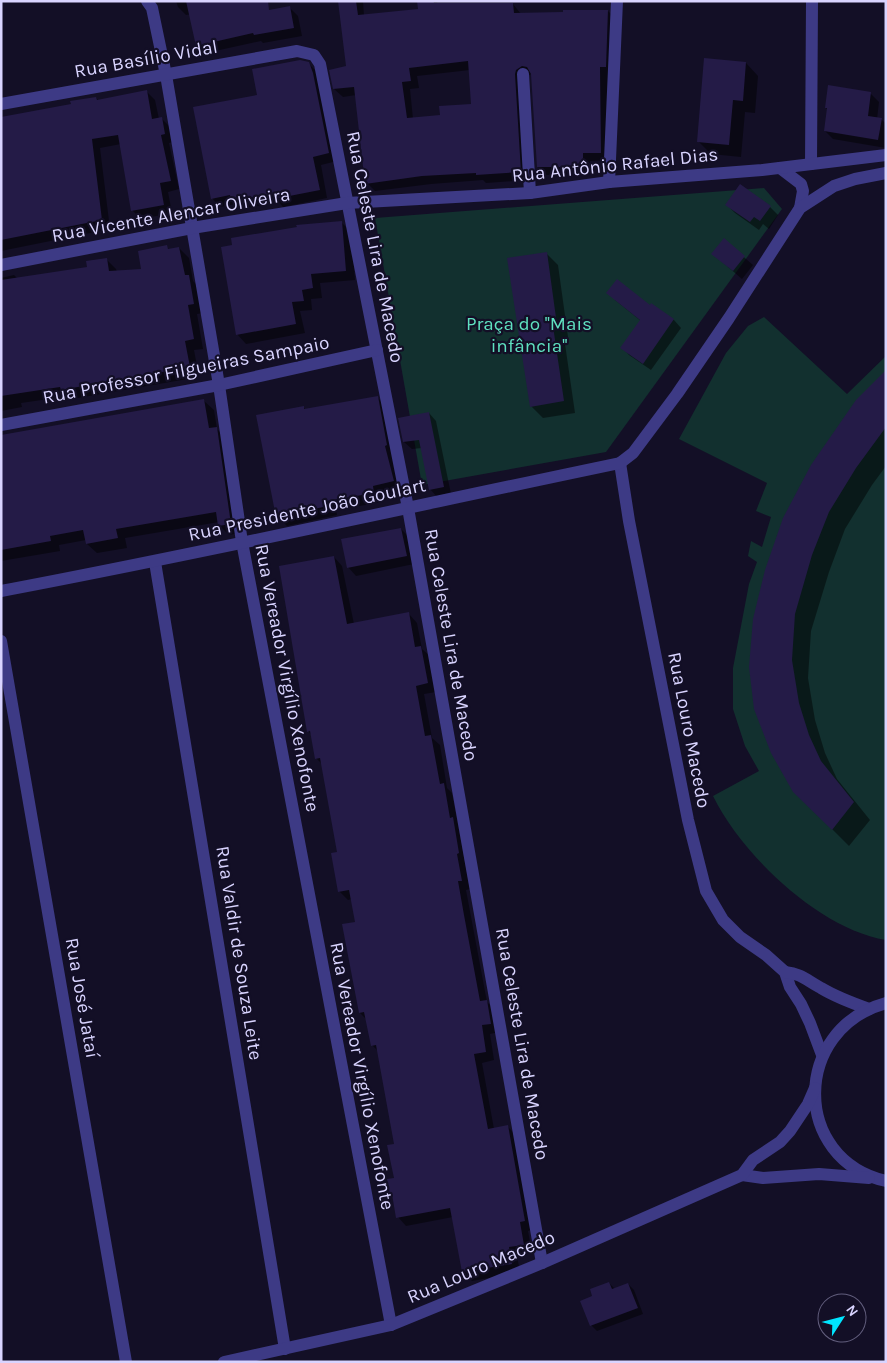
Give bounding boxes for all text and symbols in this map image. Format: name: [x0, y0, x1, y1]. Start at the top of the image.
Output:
street label: Rua Basílio Vidal: [73, 36, 219, 82]
street label: Rua Celeste Lira de Macedo: [342, 129, 408, 365]
street label: Rua Antônio Rafael Dias: [511, 143, 719, 187]
street label: Rua Vicente Alencar Oliveira: [50, 183, 292, 247]
park label: Praça do ''Mais infância'': [466, 313, 592, 357]
street label: Rua Professor Filgueiras Sampaio: [41, 331, 331, 409]
street label: Rua Presidente João Goulart: [186, 474, 428, 546]
street label: Rua Celeste Lira de Macedo: [420, 527, 482, 763]
street label: Rua Vereador Virgílio Xenofonte: [250, 542, 324, 814]
street label: Rua Louro Macedo: [663, 650, 715, 810]
street label: Rua Valdir de Souza Leite: [211, 844, 267, 1062]
street label: Rua Celeste Lira de Macedo: [491, 926, 553, 1162]
street label: Rua José Jataí: [61, 936, 103, 1060]
street label: Rua Vereador Virgílio Xenofonte: [325, 940, 399, 1212]
street label: Rua Louro Macedo: [404, 1226, 558, 1308]
north arrow: [817, 1293, 867, 1343]
text: N: [842, 1302, 862, 1320]

